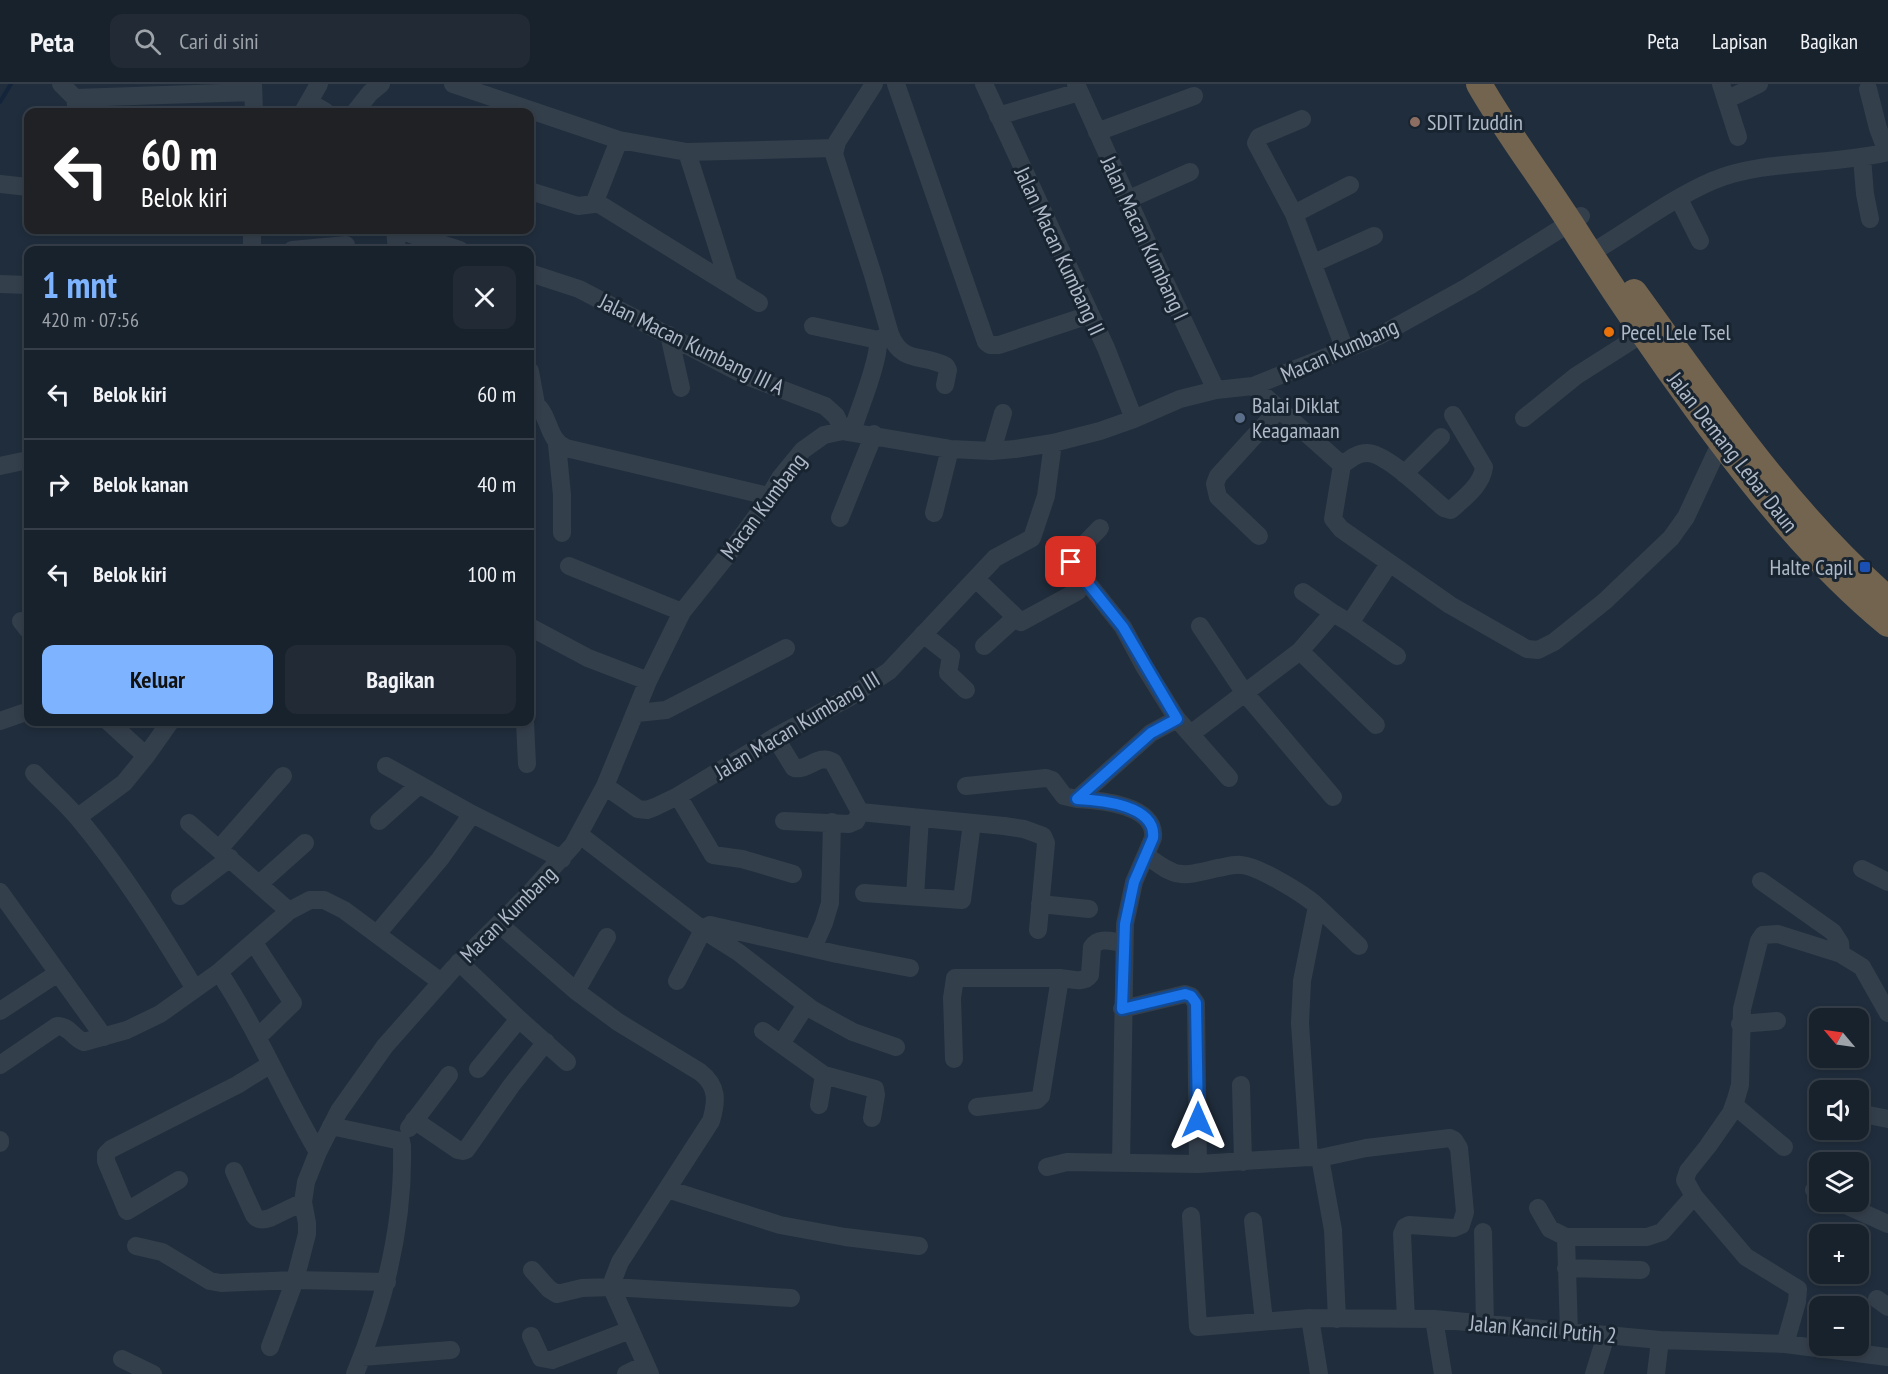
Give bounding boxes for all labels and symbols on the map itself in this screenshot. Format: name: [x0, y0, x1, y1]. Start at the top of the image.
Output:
place label: SDIT Izuddin: [1427, 108, 1523, 136]
marker: SDIT Izuddin: [1408, 115, 1422, 129]
street label: Jalan Macan Kumbang I: [1094, 151, 1195, 324]
street label: Jalan Macan Kumbang II: [1008, 161, 1111, 340]
street label: Jalan Macan Kumbang III A: [594, 287, 790, 401]
street label: Macan Kumbang: [1276, 312, 1402, 388]
place label: Pecel Lele Tsel: [1621, 318, 1732, 346]
marker: Pecel Lele Tsel: [1602, 325, 1616, 339]
street label: Jalan Demang Lebar Daun: [1661, 365, 1804, 538]
place label: Balai Diklat Keagamaan: [1252, 391, 1340, 444]
marker: Balai Diklat Keagamaan: [1233, 411, 1247, 425]
street label: Macan Kumbang: [714, 447, 812, 565]
pin: [1045, 536, 1096, 587]
place label: Halte Capil: [1770, 553, 1854, 581]
marker: Halte Capil: [1858, 560, 1872, 574]
street label: Jalan Macan Kumbang III: [708, 665, 885, 786]
street label: Macan Kumbang: [454, 860, 562, 968]
north arrow: [1809, 1008, 1869, 1068]
position arrow: [1166, 1088, 1230, 1152]
street label: Jalan Kancil Putih 2: [1467, 1309, 1618, 1349]

